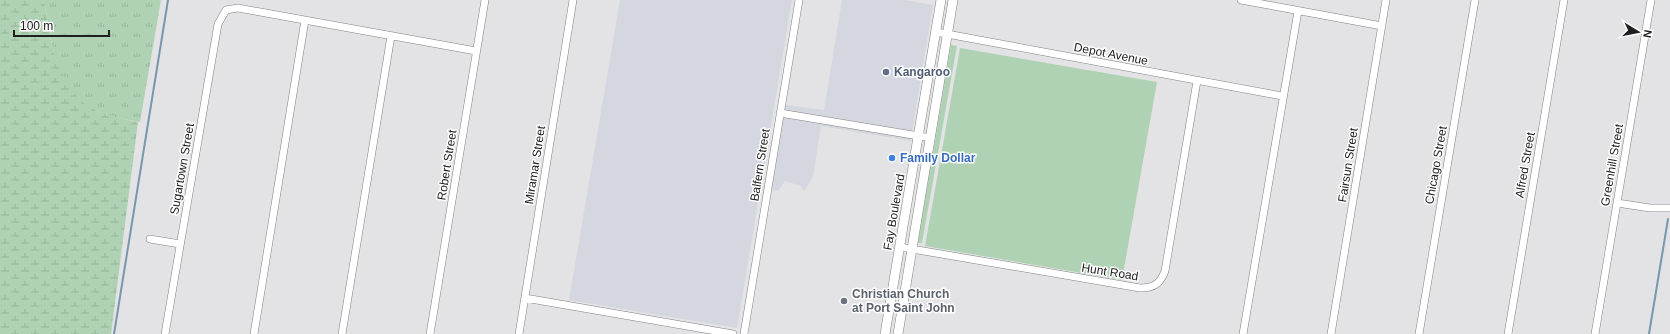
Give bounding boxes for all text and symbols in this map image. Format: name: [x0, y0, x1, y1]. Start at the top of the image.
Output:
scale bar: [14, 12, 109, 38]
north arrow: [1618, 12, 1658, 52]
text: 100 m: [20, 19, 53, 33]
text: N: [1641, 29, 1654, 39]
street label: Depot Avenue: [1073, 40, 1150, 68]
place label: Kangaroo: [894, 65, 950, 79]
marker: Kangaroo: [881, 67, 891, 77]
street label: Sugartown Street: [167, 121, 197, 216]
street label: Greenhill Street: [1598, 122, 1626, 207]
street label: Miramar Street: [522, 124, 548, 205]
street label: Chicago Street: [1422, 124, 1450, 205]
street label: Fairsun Street: [1335, 126, 1361, 203]
street label: Balfern Street: [747, 127, 773, 202]
street label: Robert Street: [435, 128, 460, 201]
street label: Alfred Street: [1512, 130, 1538, 199]
place label: Family Dollar: [900, 151, 976, 165]
marker: Family Dollar: [887, 153, 897, 163]
street label: Fay Boulevard: [880, 173, 908, 251]
street label: Hunt Road: [1081, 261, 1139, 283]
place label: Christian Church at Port Saint John: [852, 287, 955, 315]
marker: Christian Church at Port Saint John: [839, 296, 849, 306]

